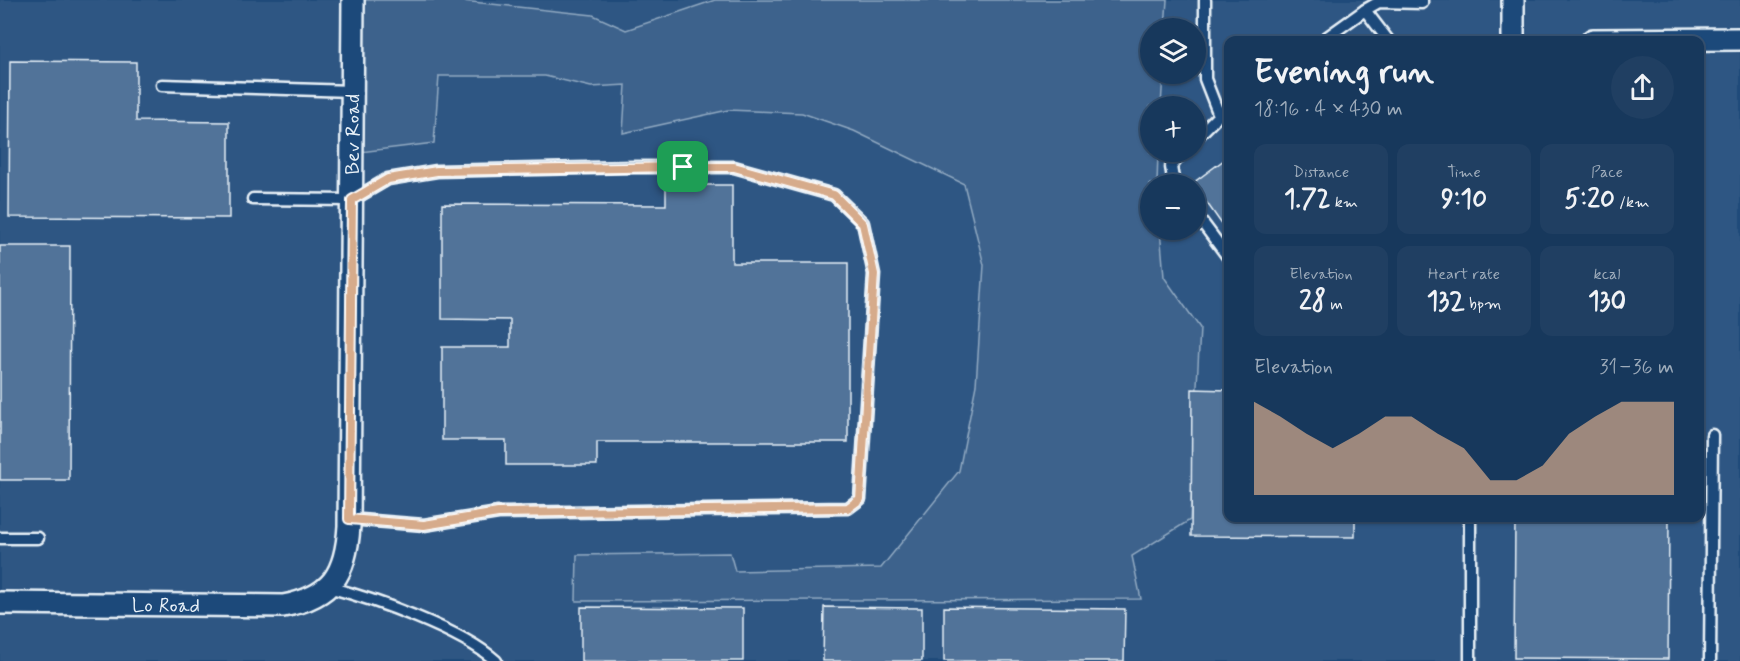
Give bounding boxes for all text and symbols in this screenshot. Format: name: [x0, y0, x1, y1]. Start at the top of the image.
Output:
map controls: [1140, 18, 1206, 240]
button: layers: [1140, 18, 1206, 84]
text: Evening run: [1254, 51, 1434, 95]
button: share: [1611, 56, 1674, 119]
street label: Bev Road: [340, 94, 367, 175]
button: +: [1140, 96, 1206, 162]
text: 18:16 · 4 × 430 m: [1254, 96, 1403, 123]
pin: [657, 141, 708, 192]
icon: arrive: [666, 150, 699, 183]
text: Distance: [1293, 162, 1349, 183]
text: Time: [1447, 162, 1481, 183]
text: Pace: [1591, 162, 1623, 183]
button: −: [1140, 174, 1206, 240]
text: 1.72: [1284, 183, 1330, 217]
text: 9:10: [1441, 183, 1487, 217]
text: 5:20: [1565, 183, 1615, 217]
text: km: [1330, 192, 1358, 213]
text: /km: [1615, 192, 1649, 213]
text: Elevation: [1290, 264, 1353, 285]
text: Heart rate: [1428, 264, 1500, 285]
text: kcal: [1594, 264, 1620, 285]
text: 28: [1299, 285, 1326, 319]
text: 132: [1427, 285, 1465, 319]
text: 130: [1588, 285, 1626, 319]
text: m: [1326, 294, 1343, 315]
text: bpm: [1465, 294, 1501, 315]
text: Elevation: [1254, 354, 1333, 381]
text: 31–36 m: [1600, 354, 1674, 381]
street label: Lo Road: [132, 592, 200, 620]

